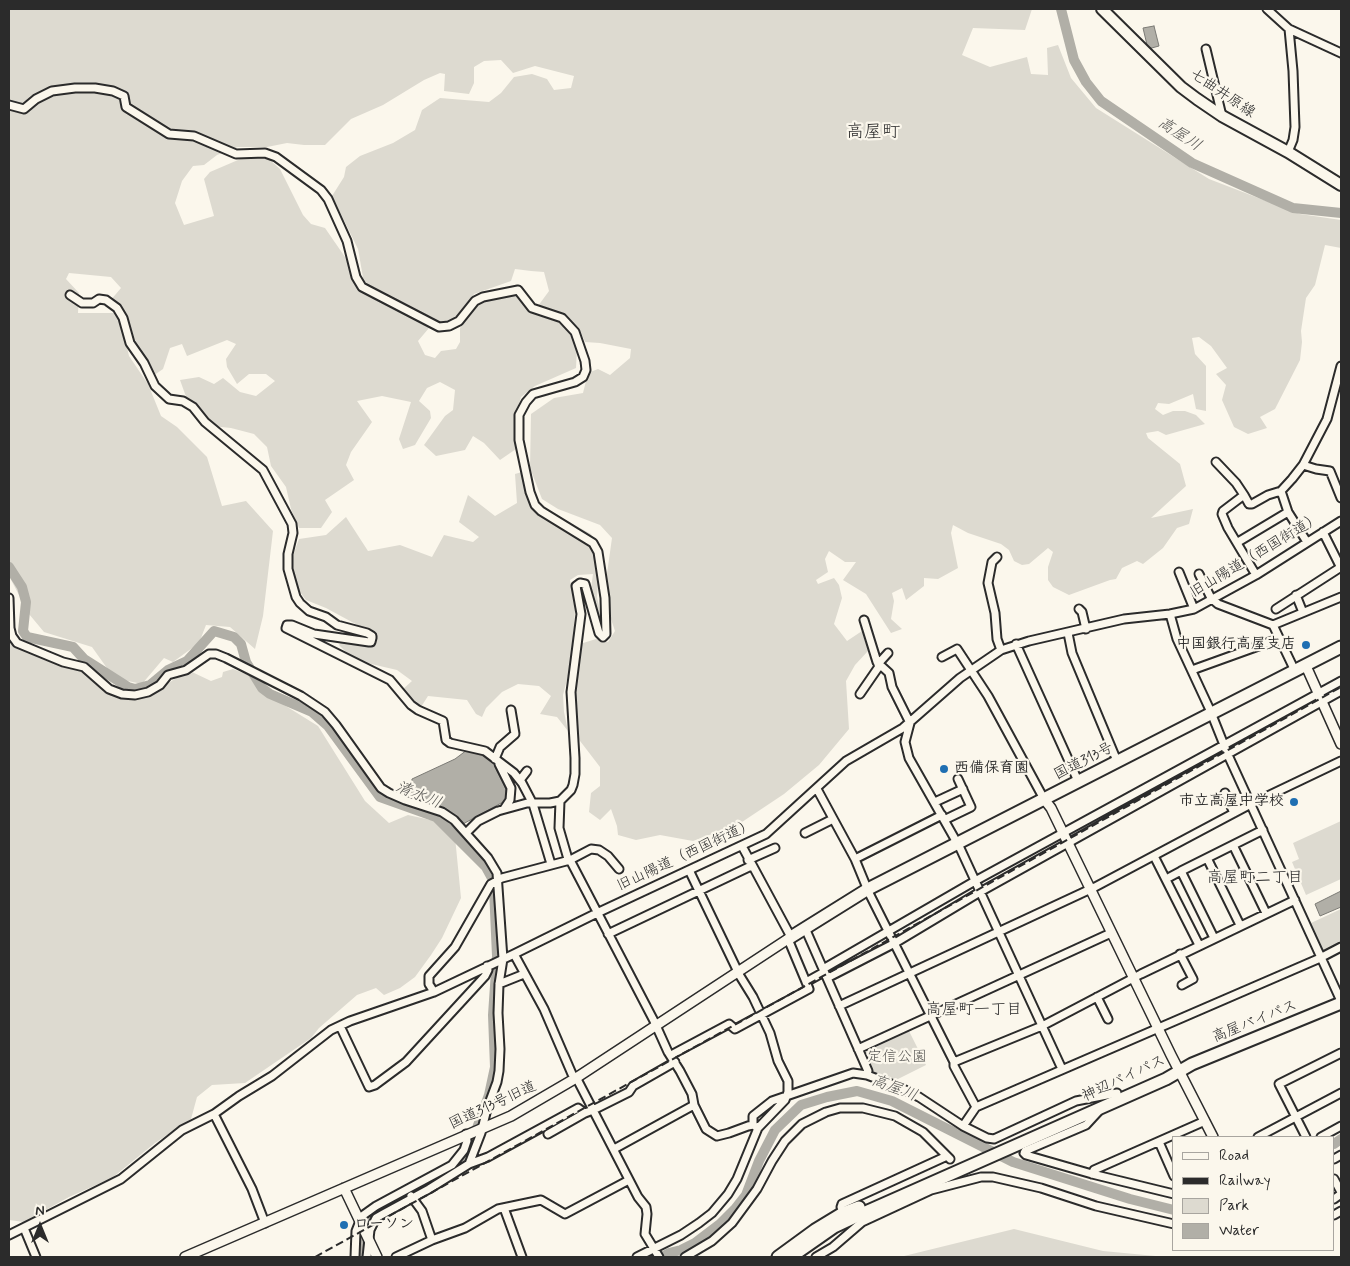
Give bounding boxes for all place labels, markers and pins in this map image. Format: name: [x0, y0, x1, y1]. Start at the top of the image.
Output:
place label: 中国銀行高屋支店: [1176, 636, 1296, 654]
marker: 中国銀行高屋支店: [1300, 639, 1312, 651]
place label: 西備保育園: [954, 760, 1029, 778]
marker: 西備保育園: [938, 763, 950, 775]
place label: 市立高屋中学校: [1179, 793, 1284, 811]
marker: 市立高屋中学校: [1288, 796, 1300, 808]
place label: ローソン: [354, 1216, 414, 1234]
marker: ローソン: [338, 1219, 350, 1231]

